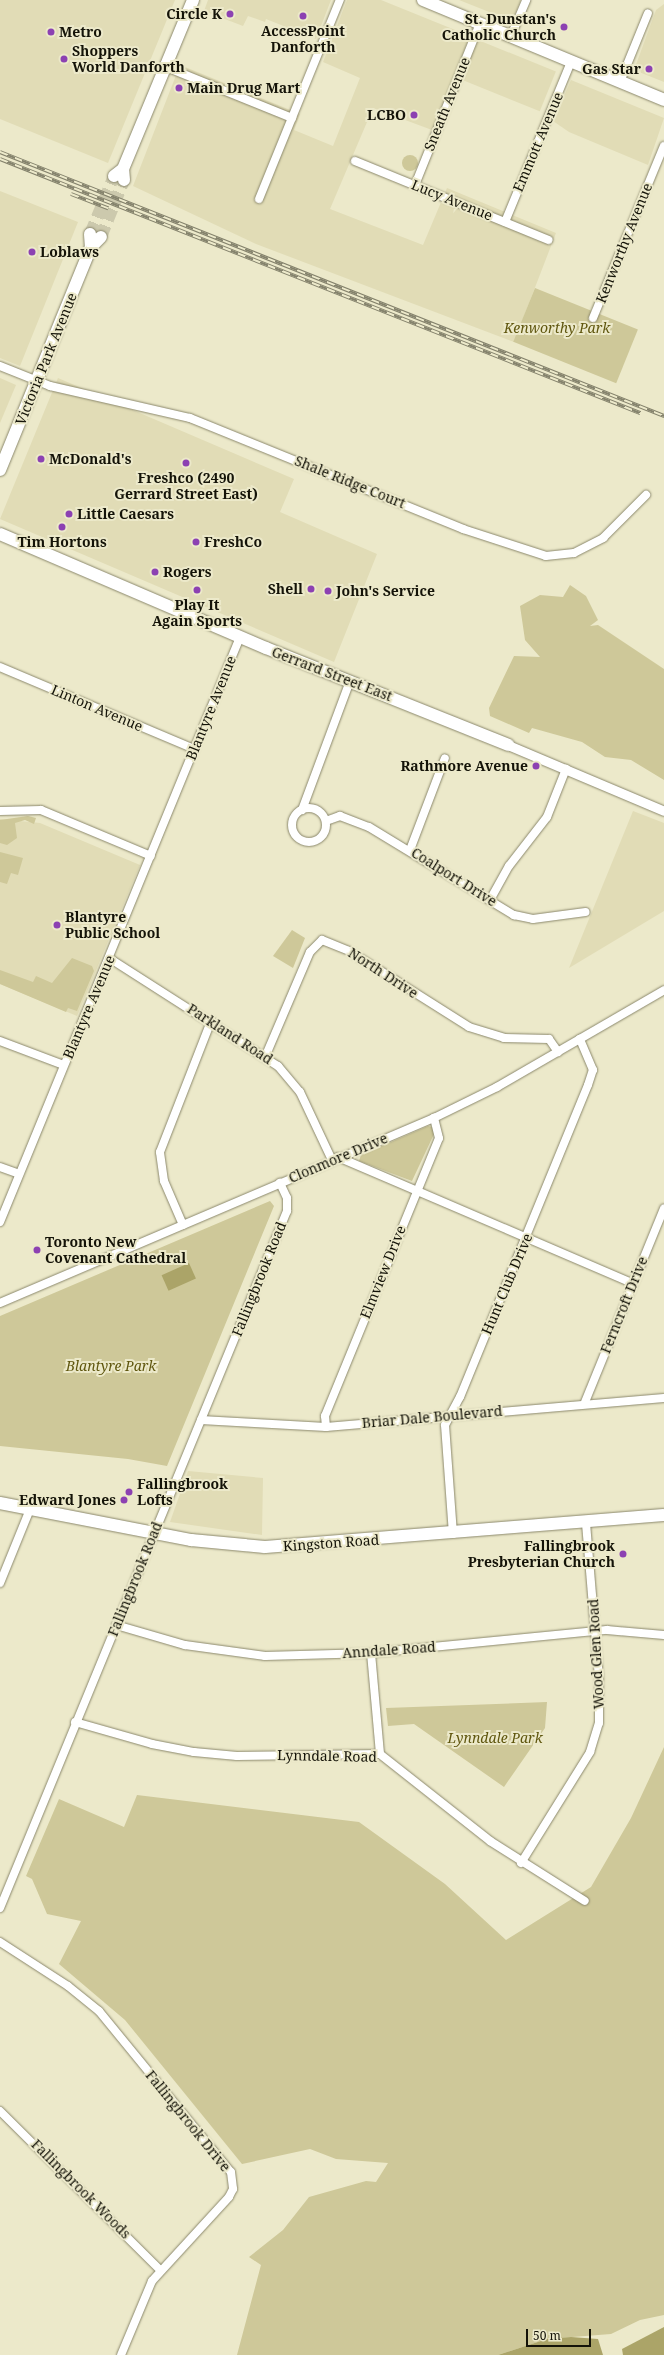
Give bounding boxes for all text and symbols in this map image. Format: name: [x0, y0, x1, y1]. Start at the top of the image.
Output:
place label: Circle K: [166, 6, 222, 22]
marker: Circle K: [225, 9, 235, 19]
marker: AccessPoint Danforth: [298, 11, 308, 21]
place label: St. Dunstan's Catholic Church: [442, 11, 556, 44]
marker: St. Dunstan's Catholic Church: [559, 22, 569, 32]
place label: AccessPoint Danforth: [261, 23, 345, 56]
place label: Metro: [59, 24, 102, 40]
marker: Metro: [46, 27, 56, 37]
place label: Shoppers World Danforth: [72, 43, 185, 76]
marker: Shoppers World Danforth: [59, 54, 69, 64]
street label: Sneath Avenue: [421, 55, 473, 153]
place label: Gas Star: [582, 61, 641, 77]
marker: Gas Star: [644, 64, 654, 74]
place label: Main Drug Mart: [187, 80, 300, 96]
marker: Main Drug Mart: [174, 83, 184, 93]
street label: Emmott Avenue: [509, 90, 567, 194]
place label: LCBO: [367, 107, 406, 123]
marker: LCBO: [409, 110, 419, 120]
street label: Lucy Avenue: [409, 176, 495, 224]
street label: Kenworthy Avenue: [592, 181, 656, 305]
place label: Loblaws: [40, 244, 99, 260]
marker: Loblaws: [27, 247, 37, 257]
street label: Victoria Park Avenue: [12, 290, 80, 428]
park label: Kenworthy Park: [504, 320, 610, 336]
place label: McDonald's: [49, 451, 132, 467]
street label: Shale Ridge Court: [292, 452, 408, 512]
marker: McDonald's: [36, 454, 46, 464]
marker: Freshco (2490 Gerrard Street East): [181, 458, 191, 468]
place label: Freshco (2490 Gerrard Street East): [114, 470, 258, 502]
place label: Little Caesars: [77, 506, 174, 522]
marker: Little Caesars: [64, 509, 74, 519]
marker: Tim Hortons: [57, 522, 67, 532]
place label: Tim Hortons: [17, 534, 107, 550]
place label: FreshCo: [204, 534, 262, 550]
marker: FreshCo: [191, 537, 201, 547]
place label: Rogers: [163, 564, 211, 580]
marker: Rogers: [150, 567, 160, 577]
place label: Shell: [268, 581, 303, 597]
place label: John's Service: [336, 583, 435, 599]
marker: Shell: [306, 584, 316, 594]
marker: Play It Again Sports: [192, 585, 202, 595]
marker: John's Service: [323, 586, 333, 596]
place label: Play It Again Sports: [152, 597, 242, 630]
street label: Gerrard Street East: [269, 643, 395, 705]
street label: Blantyre Avenue: [182, 653, 240, 763]
street label: Linton Avenue: [49, 681, 145, 735]
place label: Rathmore Avenue: [400, 758, 528, 774]
marker: Rathmore Avenue: [531, 761, 541, 771]
street label: Coalport Drive: [408, 844, 500, 910]
place label: Blantyre Public School: [65, 909, 160, 942]
marker: Blantyre Public School: [52, 920, 62, 930]
street label: North Drive: [345, 944, 421, 1002]
street label: Blantyre Avenue: [60, 953, 118, 1061]
street label: Parkland Road: [184, 1000, 276, 1068]
street label: Clonmore Drive: [286, 1130, 390, 1186]
street label: Fallingbrook Road: [228, 1219, 290, 1339]
street label: Elmview Drive: [357, 1223, 409, 1321]
street label: Hunt Club Drive: [478, 1231, 536, 1337]
place label: Toronto New Covenant Cathedral: [45, 1234, 186, 1266]
marker: Toronto New Covenant Cathedral: [32, 1245, 42, 1255]
street label: Ferncroft Drive: [597, 1254, 651, 1356]
park label: Blantyre Park: [66, 1358, 156, 1374]
street label: Briar Dale Boulevard: [361, 1402, 503, 1432]
place label: Fallingbrook Lofts: [137, 1476, 228, 1508]
marker: Fallingbrook Lofts: [124, 1487, 134, 1497]
place label: Edward Jones: [19, 1492, 116, 1508]
marker: Edward Jones: [119, 1495, 129, 1505]
street label: Fallingbrook Road: [104, 1519, 166, 1639]
street label: Kingston Road: [282, 1531, 380, 1555]
place label: Fallingbrook Presbyterian Church: [468, 1538, 615, 1570]
marker: Fallingbrook Presbyterian Church: [618, 1549, 628, 1559]
street label: Wood Glen Road: [585, 1598, 607, 1710]
street label: Anndale Road: [342, 1638, 436, 1662]
park label: Lynndale Park: [447, 1730, 543, 1746]
street label: Lynndale Road: [277, 1747, 377, 1765]
street label: Fallingbrook Drive: [142, 2067, 234, 2175]
street label: Fallingbrook Woods: [28, 2136, 134, 2242]
scale bar: [528, 2321, 593, 2347]
text: 50 m: [533, 2327, 561, 2344]

